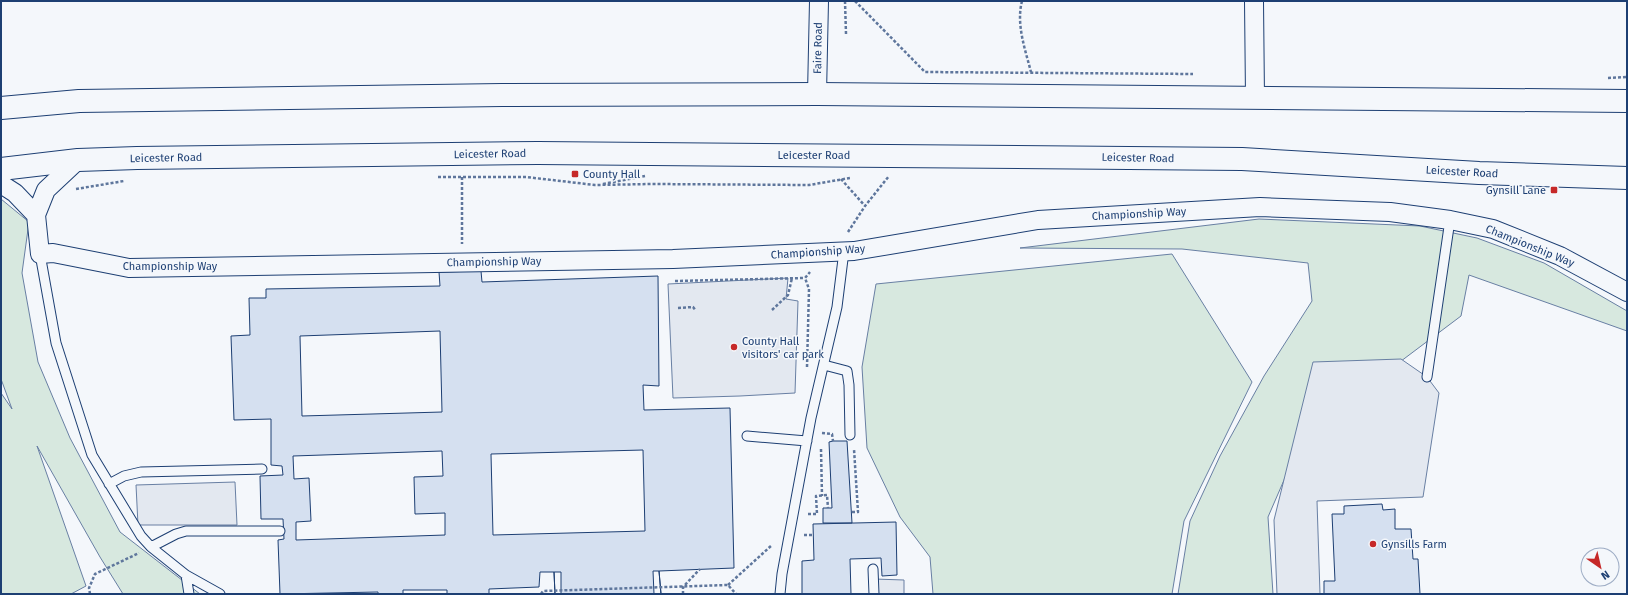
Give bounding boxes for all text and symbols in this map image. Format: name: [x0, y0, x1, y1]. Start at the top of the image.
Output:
street label: Faire Road: [811, 22, 825, 74]
street label: Leicester Road: [453, 147, 527, 161]
street label: Leicester Road: [778, 149, 850, 162]
street label: Leicester Road: [129, 151, 203, 165]
street label: Leicester Road: [1101, 151, 1175, 165]
street label: Leicester Road: [1425, 164, 1499, 180]
place label: County Hall: [583, 168, 640, 181]
marker: County Hall: [570, 169, 580, 179]
place label: Gynsill Lane: [1486, 184, 1546, 197]
marker: Gynsill Lane: [1549, 185, 1559, 195]
street label: Championship Way: [1091, 205, 1187, 223]
street label: Championship Way: [1484, 222, 1577, 270]
street label: Championship Way: [770, 242, 866, 262]
street label: Championship Way: [447, 255, 542, 269]
street label: Championship Way: [123, 260, 218, 273]
place label: County Hall visitors' car park: [742, 335, 824, 361]
marker: County Hall visitors' car park: [729, 342, 739, 352]
place label: Gynsills Farm: [1381, 538, 1447, 551]
marker: Gynsills Farm: [1368, 539, 1378, 549]
north arrow: [1580, 547, 1620, 587]
text: N: [1599, 567, 1612, 582]

